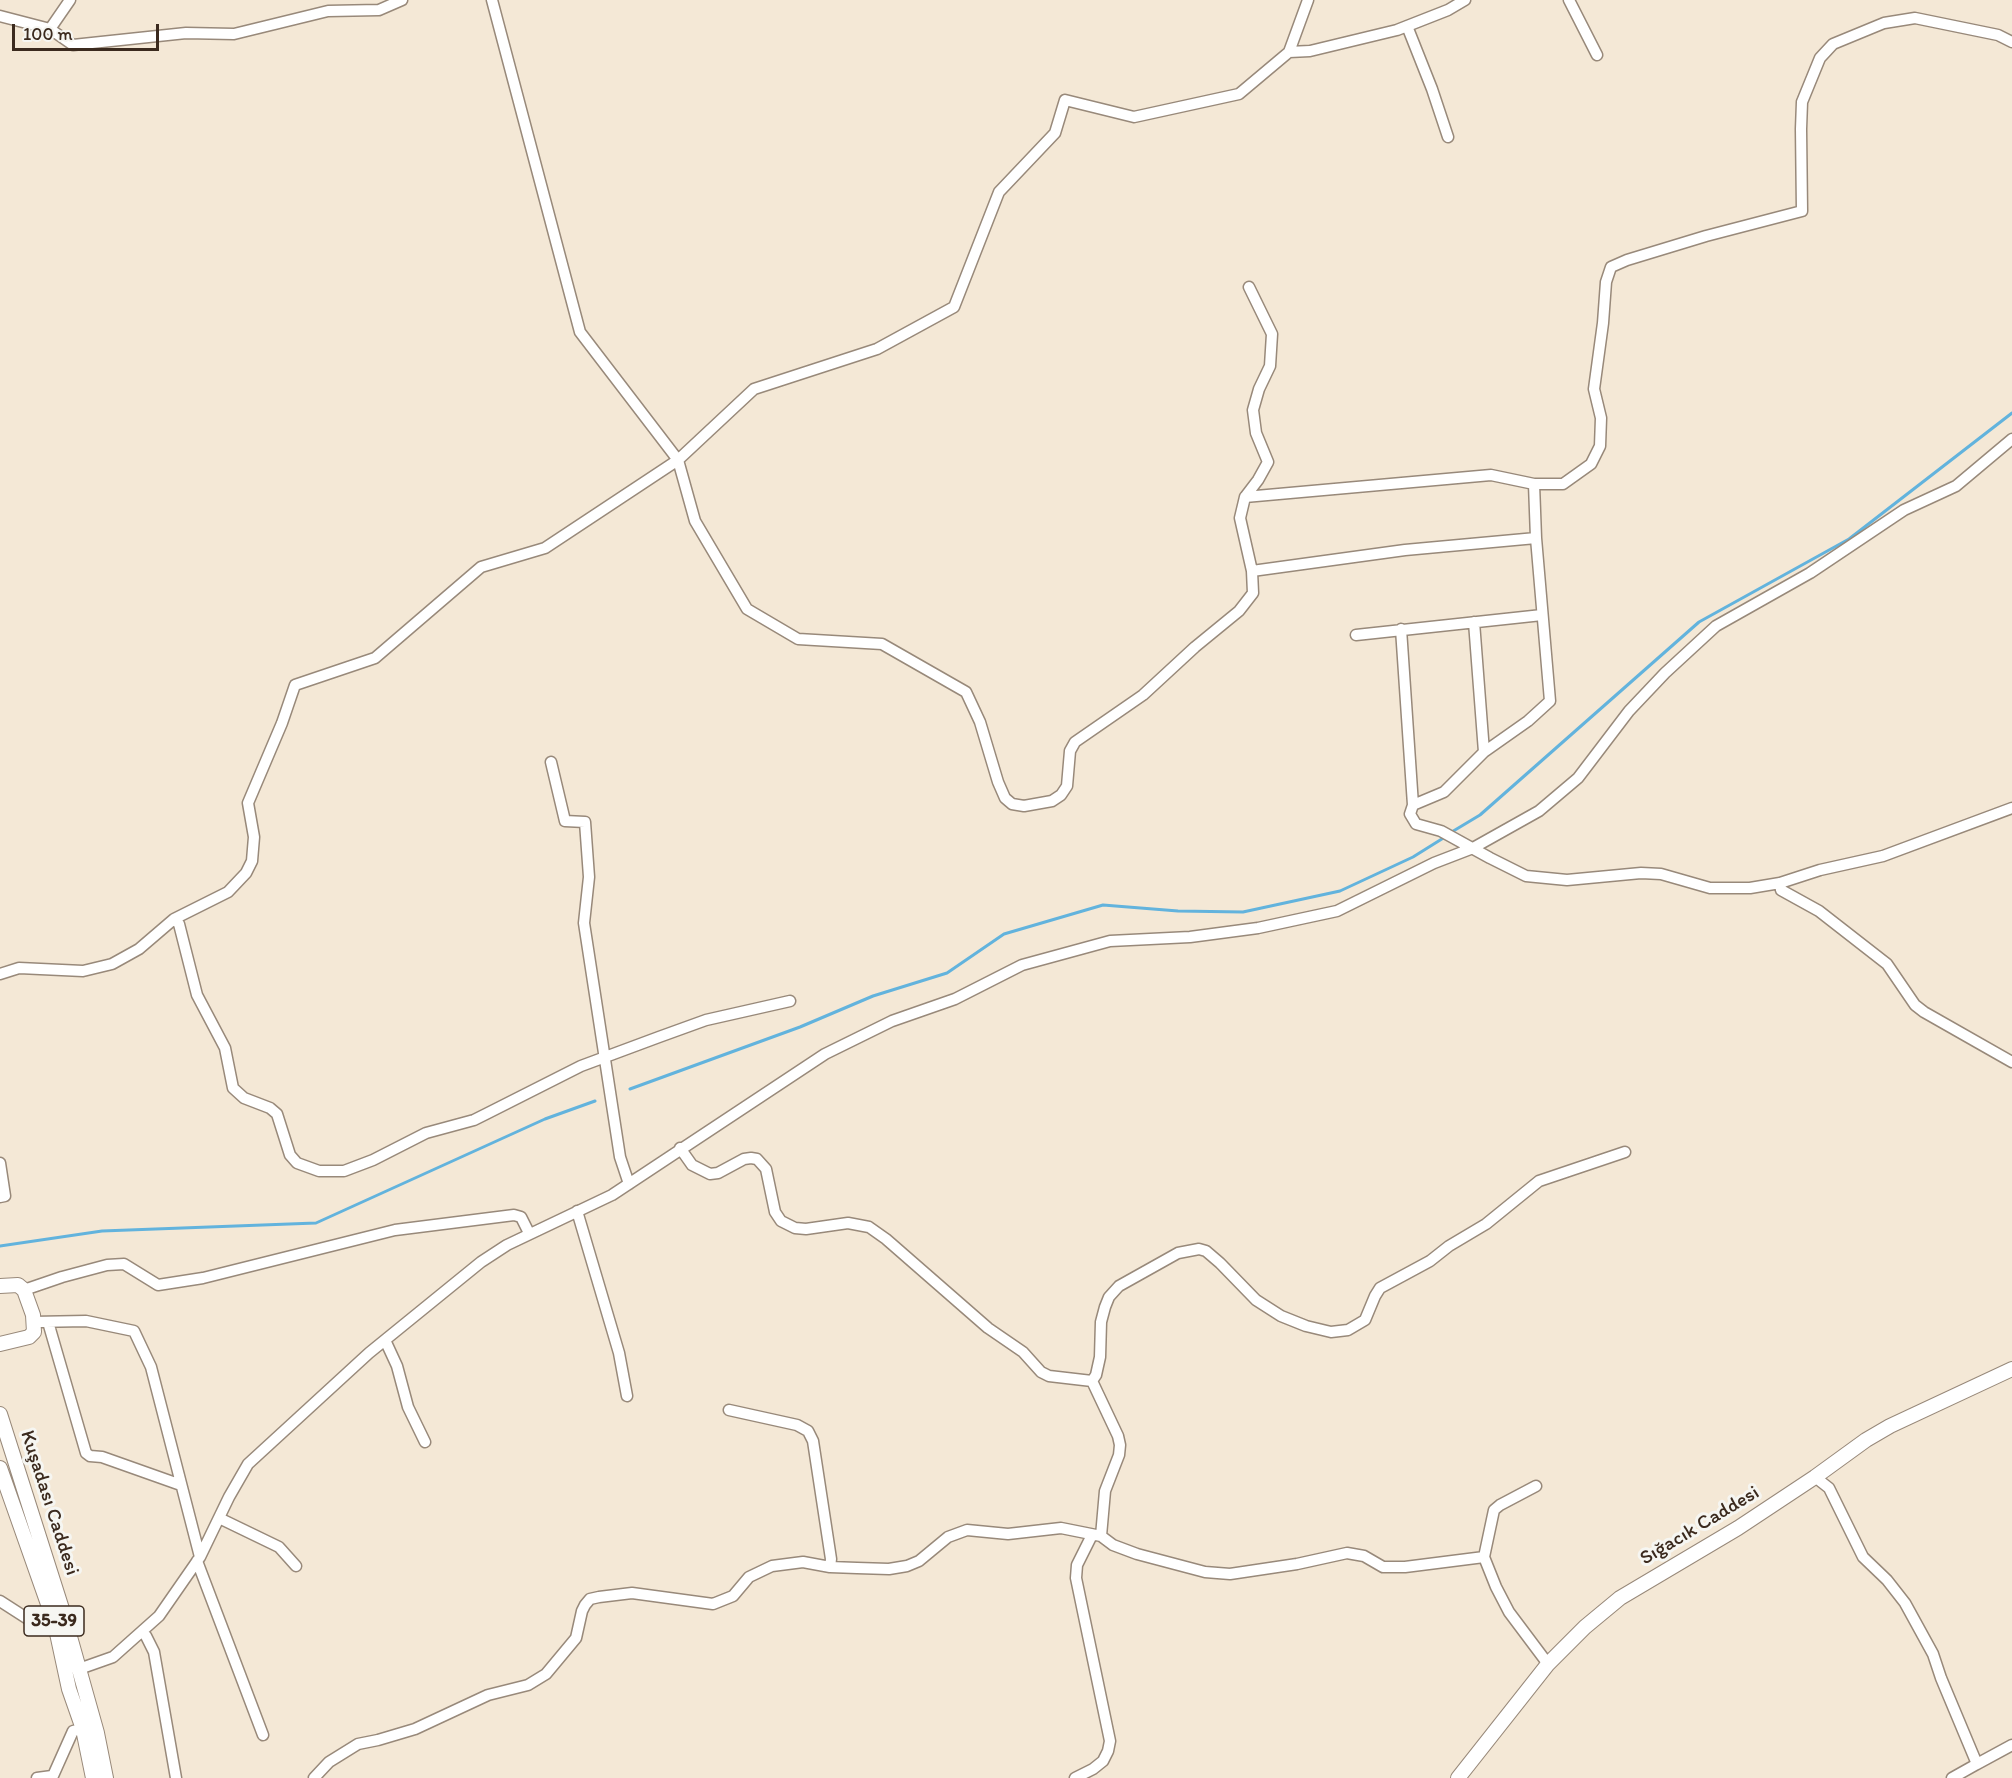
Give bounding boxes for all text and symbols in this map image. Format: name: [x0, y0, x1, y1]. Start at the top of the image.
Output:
scale bar: [15, 12, 162, 50]
text: 100 m: [23, 23, 73, 45]
street label: Kuşadası Caddesi: [14, 1428, 84, 1578]
street label: Sığacık Caddesi: [1636, 1481, 1764, 1571]
road number: 35-39: [24, 1606, 84, 1636]

